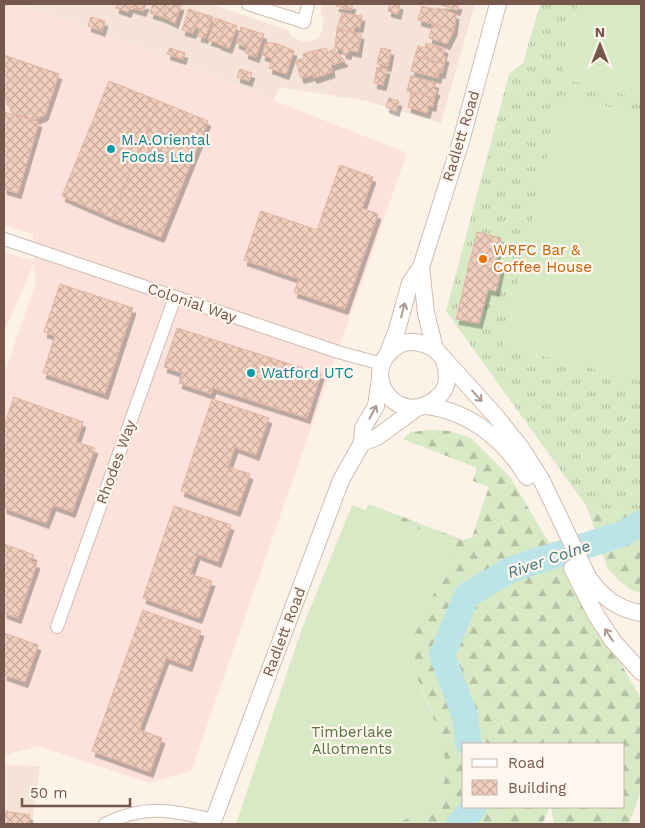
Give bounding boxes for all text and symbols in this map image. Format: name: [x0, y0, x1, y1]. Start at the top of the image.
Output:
north arrow: [575, 20, 625, 70]
text: N: [595, 24, 605, 40]
street label: Radlett Road: [439, 88, 483, 184]
place label: M.A.Oriental Foods Ltd: [121, 131, 210, 166]
marker: M.A.Oriental Foods Ltd: [105, 143, 117, 155]
place label: WRFC Bar & Coffee House: [493, 241, 592, 276]
marker: WRFC Bar & Coffee House: [477, 253, 489, 265]
street label: Colonial Way: [145, 279, 239, 327]
one-way arrow: [398, 302, 408, 318]
place label: Watford UTC: [261, 364, 354, 382]
marker: Watford UTC: [245, 367, 257, 379]
one-way arrow: [472, 390, 483, 403]
one-way arrow: [368, 405, 378, 419]
street label: Rhodes Way: [92, 417, 140, 507]
water label: River Colne: [505, 536, 593, 582]
street label: Radlett Road: [259, 585, 309, 679]
one-way arrow: [604, 628, 614, 642]
park label: Timberlake Allotments: [311, 723, 393, 758]
legend: [462, 743, 625, 808]
text: Road: [508, 754, 545, 772]
scale bar: [22, 776, 130, 808]
text: Building: [508, 779, 566, 797]
text: 50 m: [30, 784, 67, 802]

